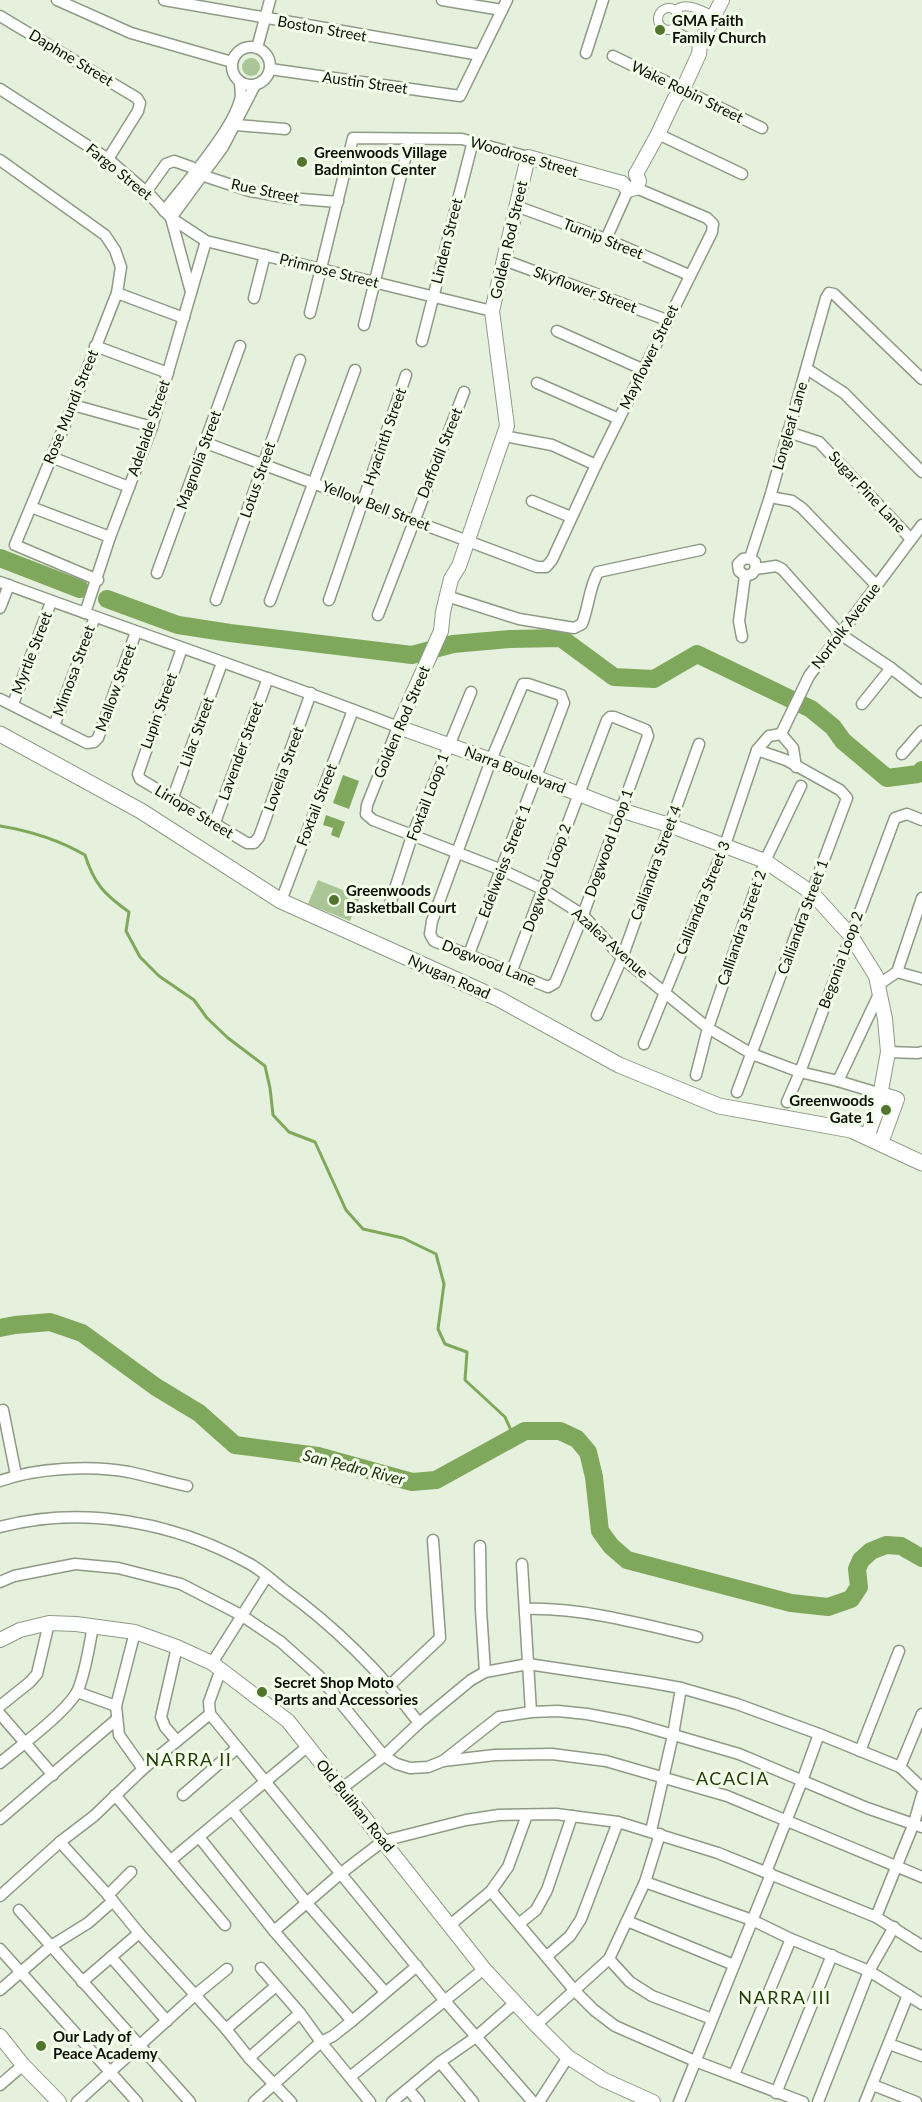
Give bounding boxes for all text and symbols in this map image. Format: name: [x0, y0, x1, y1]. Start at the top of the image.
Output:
street label: Boston Street: [276, 11, 369, 45]
place label: GMA Faith Family Church: [672, 11, 766, 46]
marker: GMA Faith Family Church: [653, 23, 667, 37]
street label: Daphne Street: [26, 25, 117, 90]
street label: Wake Robin Street: [629, 56, 747, 126]
street label: Austin Street: [321, 67, 409, 97]
street label: Woodrose Street: [468, 132, 581, 180]
street label: Fargo Street: [83, 139, 157, 204]
place label: Greenwoods Village Badminton Center: [314, 143, 447, 178]
marker: Greenwoods Village Badminton Center: [295, 155, 309, 169]
street label: Rue Street: [230, 174, 301, 206]
street label: Golden Rod Street: [486, 178, 530, 301]
street label: Linden Street: [427, 195, 466, 285]
street label: Turnip Street: [561, 214, 647, 263]
street label: Primrose Street: [278, 249, 381, 291]
street label: Skyflower Street: [531, 262, 640, 316]
street label: Mayflower Street: [615, 301, 681, 412]
street label: Rose Mundi Street: [39, 346, 101, 466]
street label: Adelaide Street: [123, 377, 173, 478]
street label: Longleaf Lane: [768, 379, 810, 472]
street label: Hyacinth Street: [359, 385, 409, 488]
street label: Daffodil Street: [413, 404, 466, 500]
street label: Magnolia Street: [172, 407, 224, 511]
street label: Lotus Street: [236, 439, 279, 520]
street label: Sugar Pine Lane: [825, 447, 910, 536]
street label: Yellow Bell Street: [320, 476, 434, 534]
street label: Norfolk Avenue: [807, 579, 883, 672]
street label: Myrtle Street: [7, 608, 55, 697]
street label: Mimosa Street: [48, 622, 98, 719]
street label: Mallow Street: [91, 641, 139, 734]
street label: Golden Rod Street: [369, 662, 433, 781]
street label: Lupin Street: [136, 670, 180, 751]
street label: Lilac Street: [175, 694, 217, 769]
street label: Lavender Street: [214, 698, 266, 802]
street label: Lovelia Street: [259, 723, 307, 813]
street label: Narra Boulevard: [462, 741, 569, 797]
street label: Foxtail Loop 1: [402, 750, 452, 843]
street label: Foxtail Street: [292, 760, 340, 848]
street label: Liriope Street: [152, 781, 238, 842]
street label: Dogwood Loop 1: [580, 786, 636, 899]
street label: Edelweiss Street 1: [474, 801, 534, 920]
street label: Calliandra Street 4: [626, 802, 684, 923]
street label: Dogwood Loop 2: [518, 821, 574, 934]
street label: Calliandra Street 3: [671, 838, 733, 957]
street label: Calliandra Street 1: [773, 857, 831, 977]
street label: Calliandra Street 2: [713, 868, 769, 988]
place label: Greenwoods Basketball Court: [346, 881, 457, 916]
marker: Greenwoods Basketball Court: [327, 893, 341, 907]
street label: Azalea Avenue: [569, 903, 653, 981]
street label: Begonia Loop 2: [814, 909, 866, 1011]
street label: Dogwood Lane: [440, 935, 539, 989]
street label: Nyugan Road: [406, 950, 493, 1002]
place label: Greenwoods Gate 1: [789, 1091, 874, 1126]
marker: Greenwoods Gate 1: [879, 1103, 893, 1117]
water label: San Pedro River: [301, 1445, 407, 1488]
place label: Secret Shop Moto Parts and Accessories: [274, 1673, 418, 1708]
marker: Secret Shop Moto Parts and Accessories: [255, 1685, 269, 1699]
district label: NARRA II: [146, 1748, 232, 1770]
street label: Old Bulihan Road: [313, 1755, 399, 1855]
district label: ACACIA: [696, 1767, 770, 1789]
district label: NARRA III: [738, 1986, 832, 2008]
place label: Our Lady of Peace Academy: [53, 2027, 158, 2062]
marker: Our Lady of Peace Academy: [34, 2039, 48, 2053]

